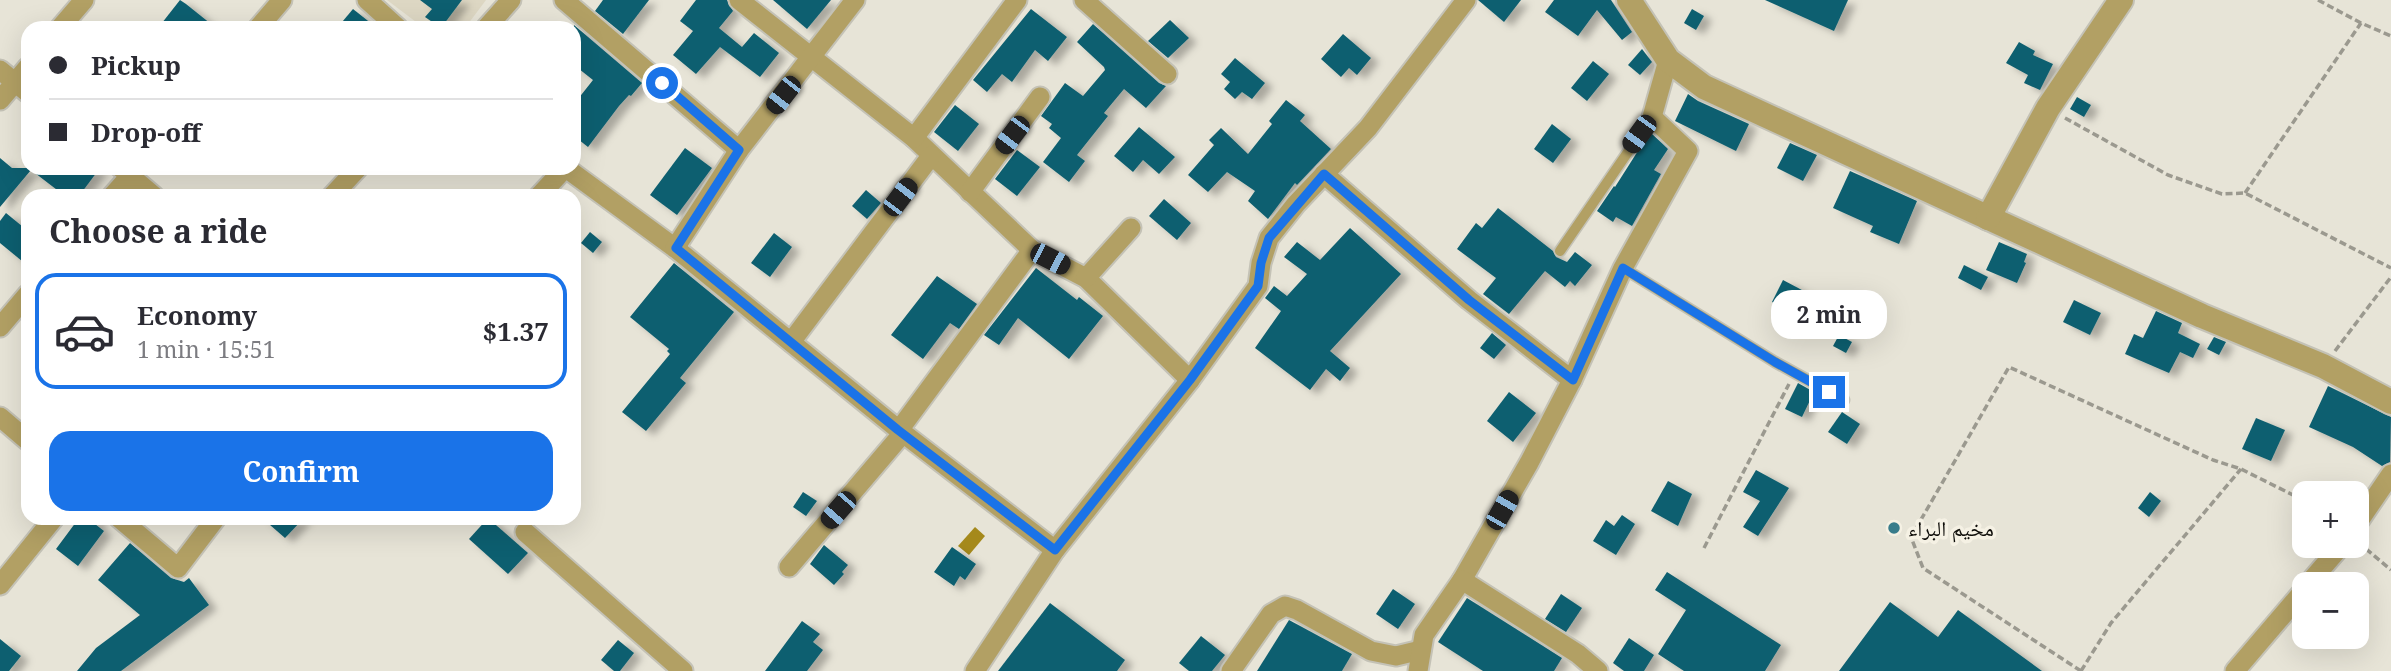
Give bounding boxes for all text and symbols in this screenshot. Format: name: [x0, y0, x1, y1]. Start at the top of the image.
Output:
text: Pickup: [91, 47, 181, 83]
route start: [646, 67, 678, 99]
car: [762, 72, 805, 118]
car: [1619, 111, 1660, 157]
car: [991, 112, 1034, 158]
text: Drop-off: [91, 114, 201, 150]
car: [879, 174, 922, 220]
text: Choose a ride: [49, 209, 268, 252]
car: [1027, 240, 1074, 278]
callout: 2 min: [1771, 290, 1887, 340]
text: Economy: [137, 297, 257, 333]
text: 2 min: [1796, 298, 1862, 330]
icon: car: [53, 300, 116, 363]
text: $1.37: [483, 313, 549, 349]
text: 1 min · 15:51: [137, 333, 275, 365]
route end: [1813, 376, 1845, 408]
button: Confirm: [49, 431, 553, 511]
map controls: [2292, 481, 2369, 649]
button: +: [2292, 481, 2369, 558]
car: [817, 487, 860, 533]
car: [1483, 487, 1522, 533]
place label: مخيم البراء: [1908, 514, 1994, 543]
marker: مخيم البراء: [1886, 520, 1902, 536]
button: −: [2292, 572, 2369, 649]

